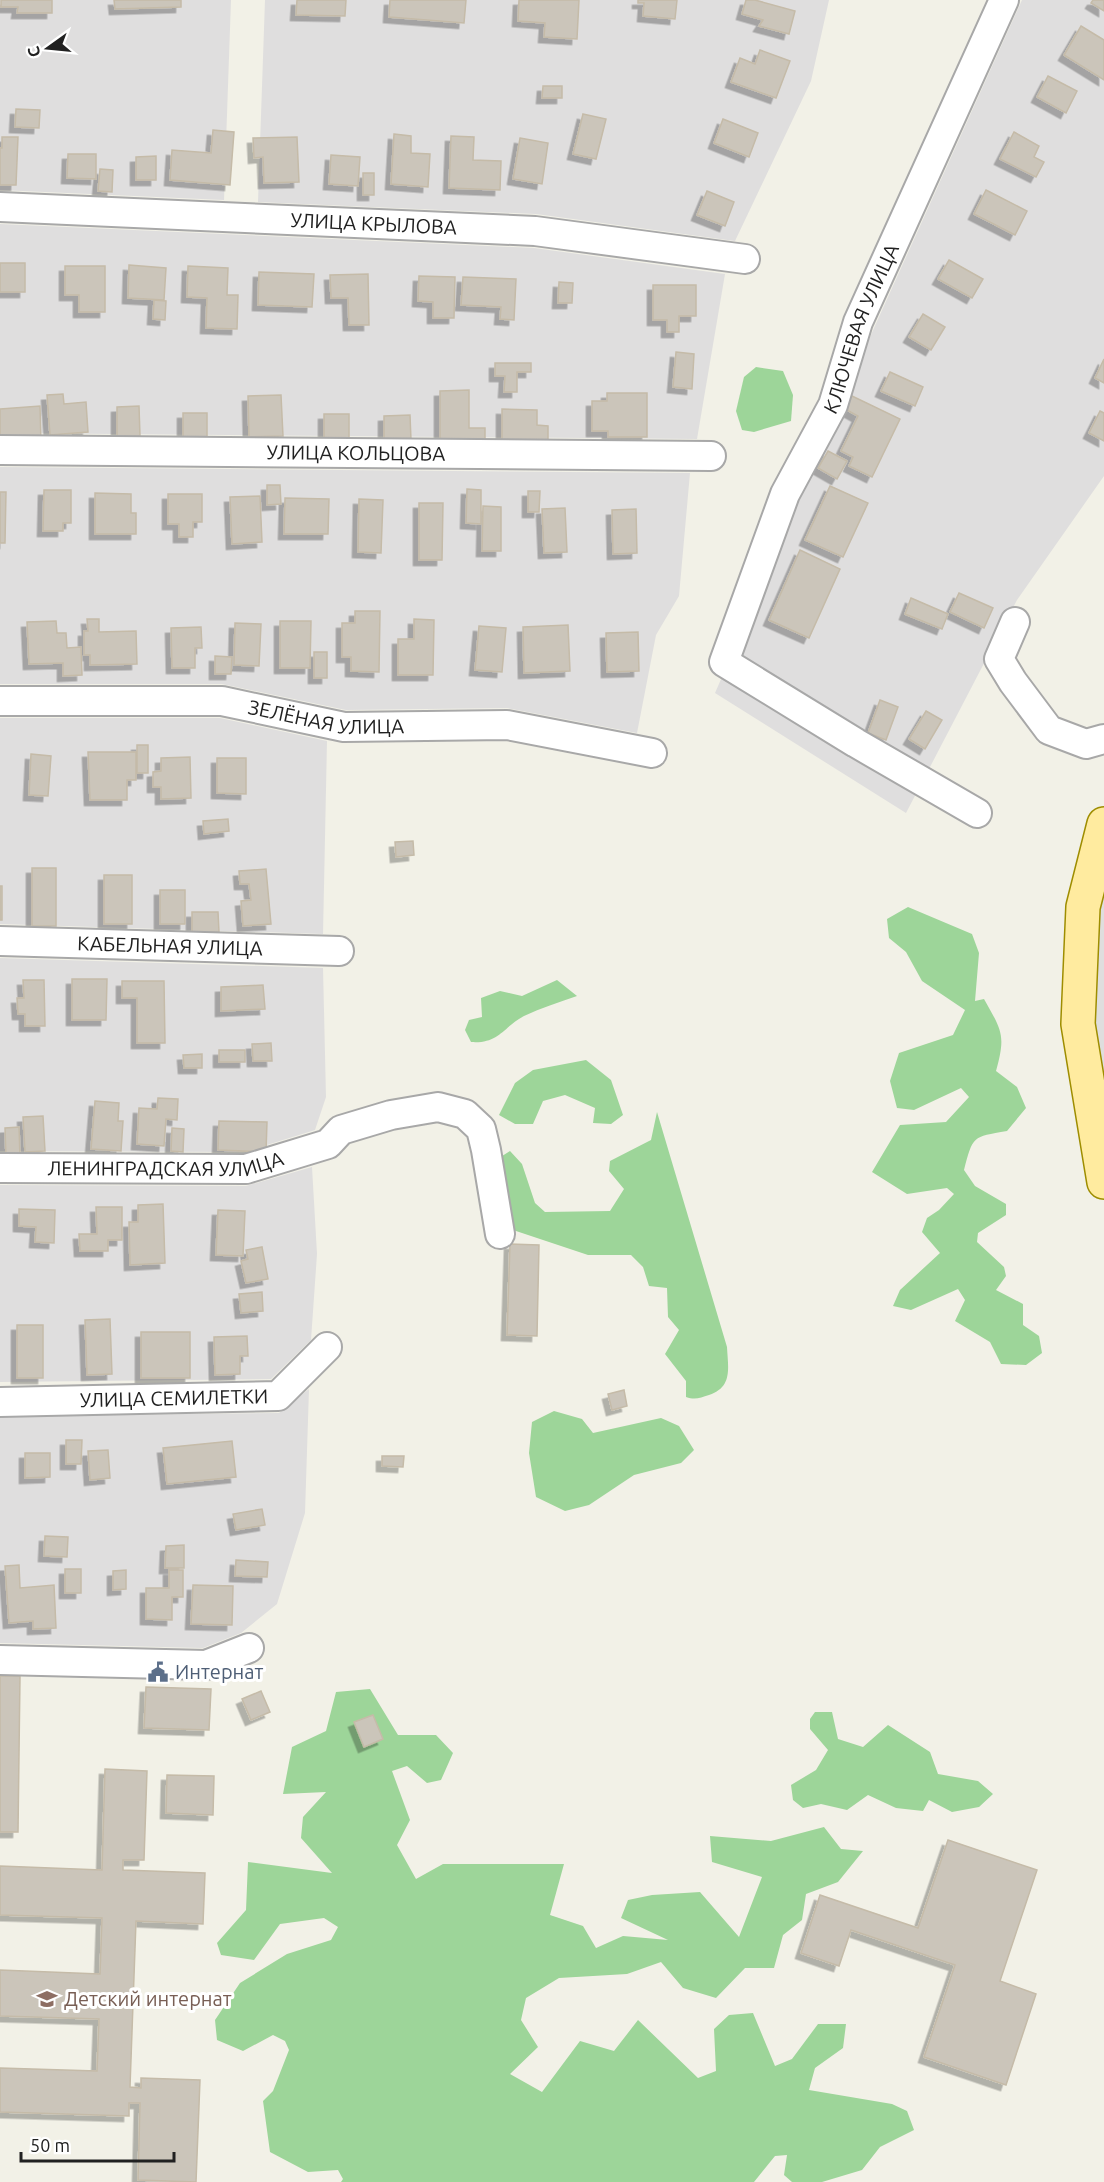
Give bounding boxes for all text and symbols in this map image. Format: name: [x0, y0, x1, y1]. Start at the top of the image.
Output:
north arrow: [18, 18, 78, 78]
text: С: [23, 45, 44, 59]
street label: УЛИЦА КРЫЛОВА: [290, 208, 457, 238]
street label: КЛЮЧЕВАЯ УЛИЦА: [819, 240, 903, 417]
street label: УЛИЦА КОЛЬЦОВА: [267, 440, 445, 465]
street label: ЗЕЛЁНАЯ УЛИЦА: [246, 695, 404, 739]
street label: КАБЕЛЬНАЯ УЛИЦА: [77, 931, 263, 960]
street label: ЛЕНИНГРАДСКАЯ УЛИЦА: [47, 1146, 286, 1180]
street label: УЛИЦА СЕМИЛЕТКИ: [80, 1384, 268, 1411]
public building icon: Интернат: [146, 1660, 170, 1684]
place label: Интернат: [175, 1660, 264, 1683]
school or university icon: Детский интернат: [35, 1987, 59, 2011]
place label: Детский интернат: [64, 1987, 232, 2010]
scale bar: [21, 2125, 174, 2163]
text: 50 m: [30, 2135, 70, 2155]

